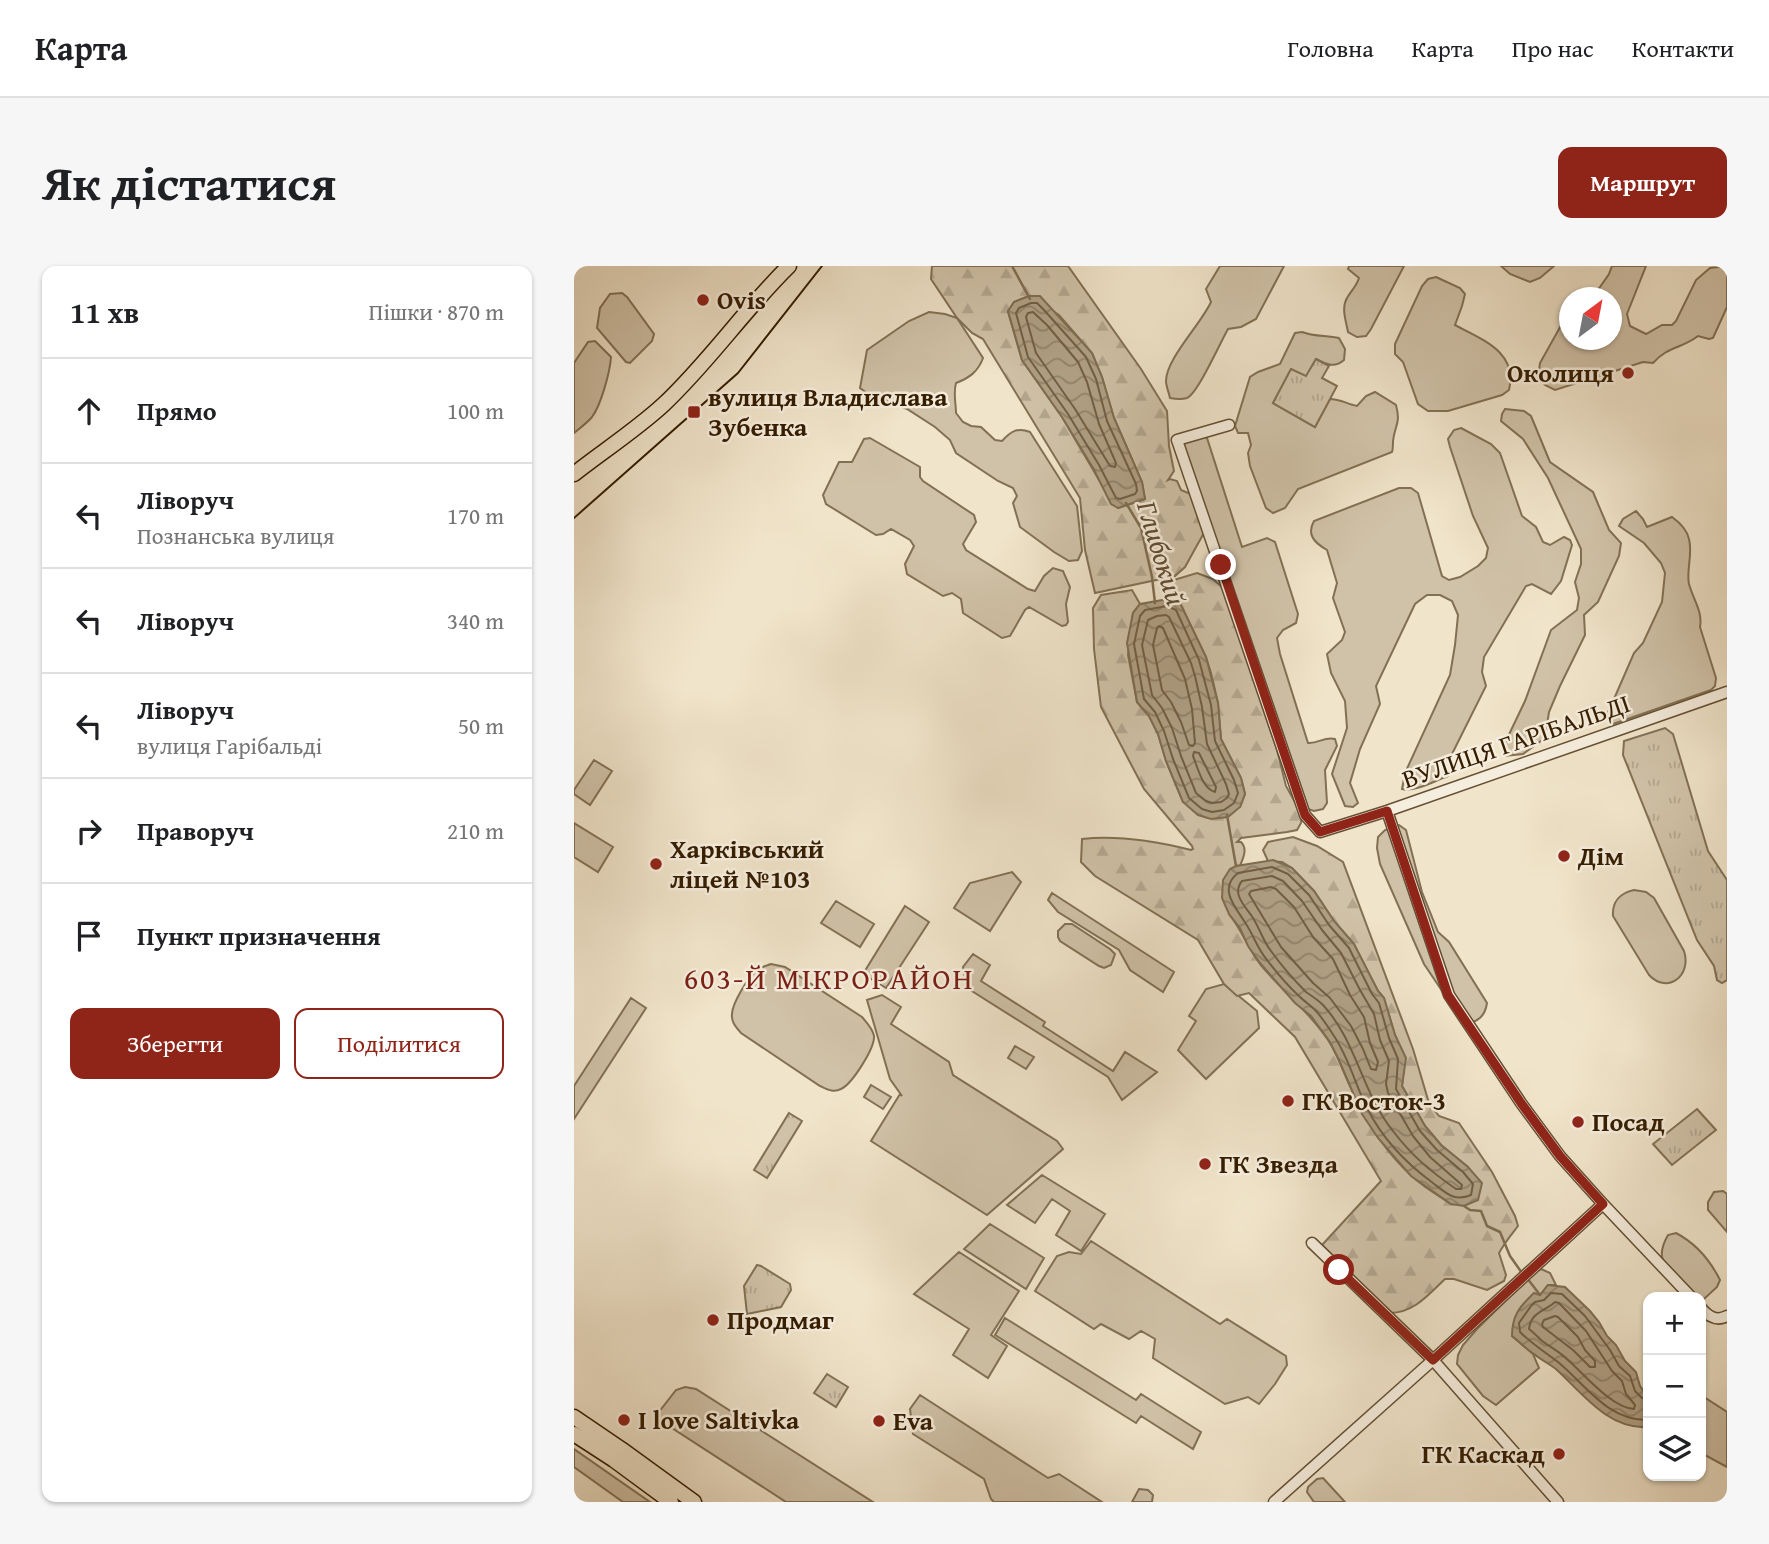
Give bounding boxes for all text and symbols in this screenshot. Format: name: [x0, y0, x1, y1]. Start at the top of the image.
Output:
text: Карта: [35, 24, 127, 72]
text: Головна: [1287, 31, 1374, 66]
text: Карта: [1412, 31, 1474, 66]
text: Про нас: [1512, 31, 1594, 66]
text: Контакти: [1632, 31, 1734, 66]
text: Як дістатися: [42, 146, 336, 218]
button: Маршрут: [1558, 147, 1727, 218]
place label: Ovis: [717, 280, 766, 319]
north arrow: [1559, 287, 1622, 350]
text: 11 хв: [70, 290, 139, 334]
marker: Ovis: [695, 292, 711, 308]
text: Пішки · 870 m: [369, 295, 504, 328]
place label: Околиця: [1507, 353, 1614, 392]
marker: Околиця: [1620, 365, 1636, 381]
place label: вулиця Владислава Зубенка: [708, 377, 948, 446]
text: Прямо: [137, 391, 217, 430]
icon: ahead: [70, 392, 108, 430]
text: 100 m: [447, 394, 504, 427]
marker: вулиця Владислава Зубенка: [686, 404, 702, 420]
text: Ліворуч: [137, 480, 234, 519]
water label: Глибокий: [1127, 494, 1198, 610]
icon: left: [70, 497, 108, 535]
text: 170 m: [447, 499, 504, 532]
text: Познанська вулиця: [137, 519, 334, 552]
route end: [1205, 549, 1236, 580]
text: Ліворуч: [137, 601, 234, 640]
icon: left: [70, 602, 108, 640]
text: 340 m: [447, 604, 504, 637]
street label: ВУЛИЦЯ ГАРІБАЛЬДІ: [1397, 683, 1635, 798]
text: Ліворуч: [137, 690, 234, 729]
icon: left: [70, 707, 108, 745]
text: 50 m: [458, 709, 504, 742]
text: вулиця Гарібальді: [137, 729, 322, 762]
text: Праворуч: [137, 811, 254, 850]
icon: right: [70, 812, 108, 850]
text: 210 m: [447, 814, 504, 847]
place label: Харківський ліцей №103: [670, 829, 824, 898]
place label: Дім: [1577, 836, 1624, 875]
marker: Дім: [1556, 848, 1572, 864]
marker: Харківський ліцей №103: [648, 856, 664, 872]
text: Пункт призначення: [137, 916, 381, 955]
icon: arrive: [70, 917, 108, 955]
district label: 603-Й МІКРОРАЙОН: [684, 956, 974, 1000]
button: Зберегти: [70, 1008, 280, 1079]
button: Поділитися: [294, 1008, 504, 1079]
place label: ГК Восток-3: [1302, 1081, 1446, 1120]
marker: ГК Восток-3: [1280, 1093, 1296, 1109]
place label: Посад: [1592, 1102, 1665, 1141]
marker: Посад: [1570, 1114, 1586, 1130]
place label: ГК Звезда: [1219, 1144, 1339, 1183]
marker: ГК Звезда: [1197, 1156, 1213, 1172]
route start: [1323, 1254, 1354, 1285]
map controls: [1643, 1292, 1706, 1481]
button: +: [1643, 1292, 1706, 1355]
place label: Продмаг: [727, 1300, 834, 1339]
marker: Продмаг: [705, 1312, 721, 1328]
button: −: [1643, 1355, 1706, 1418]
place label: I love Saltivka: [638, 1400, 800, 1439]
place label: Eva: [893, 1401, 934, 1440]
marker: I love Saltivka: [616, 1412, 632, 1428]
marker: Eva: [871, 1413, 887, 1429]
button: layers: [1643, 1418, 1706, 1481]
place label: ГК Каскад: [1422, 1434, 1545, 1473]
marker: ГК Каскад: [1551, 1446, 1567, 1462]

